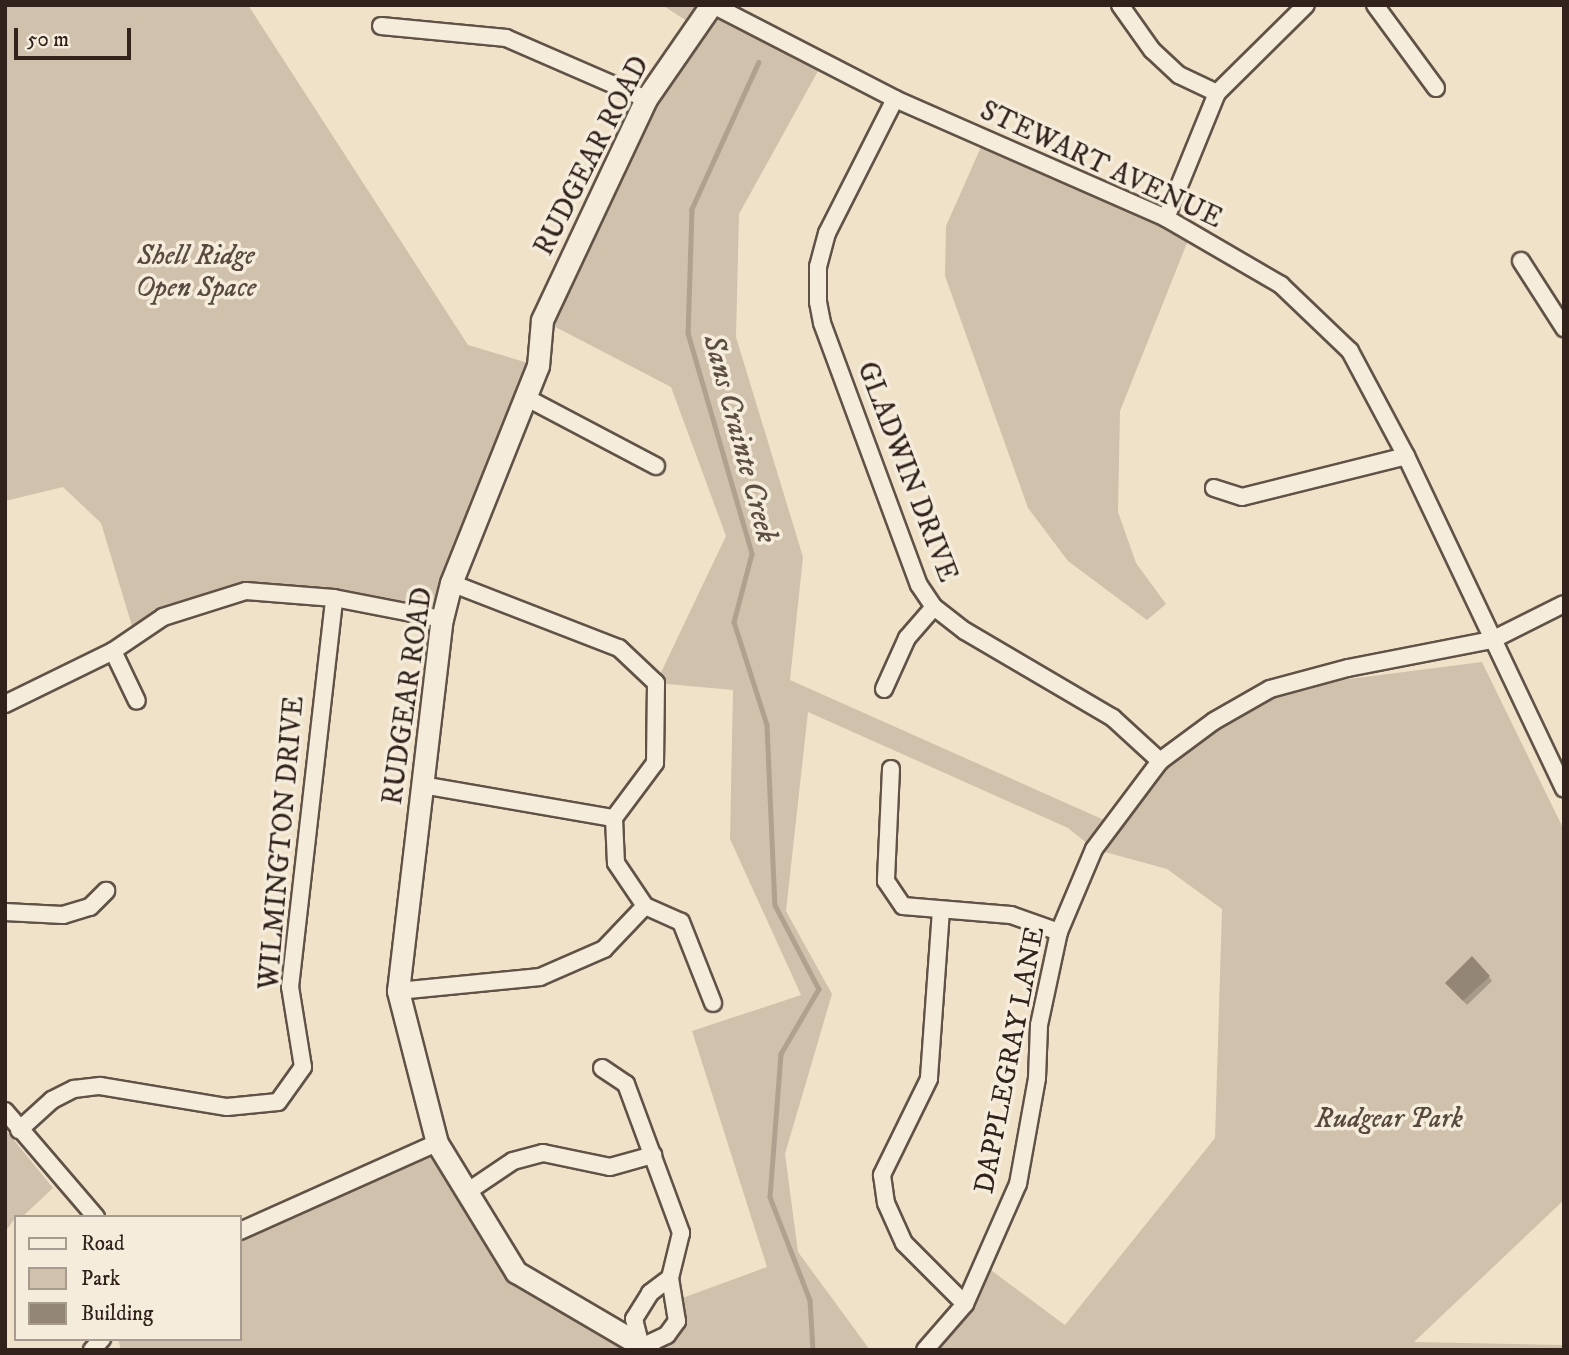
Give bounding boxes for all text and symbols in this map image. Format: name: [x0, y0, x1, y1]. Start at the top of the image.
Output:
scale bar: [18, 14, 135, 58]
text: 50 m: [27, 27, 69, 53]
street label: RUDGEAR ROAD: [527, 51, 657, 261]
street label: STEWART AVENUE: [975, 94, 1227, 236]
park label: Shell Ridge Open Space: [136, 239, 256, 305]
water label: Sans Crainte Creek: [694, 331, 784, 547]
street label: GLADWIN DRIVE: [850, 357, 964, 587]
street label: RUDGEAR ROAD: [376, 585, 440, 807]
street label: WILMINGTON DRIVE: [252, 695, 312, 991]
street label: DAPPLEGRAY LANE: [968, 924, 1052, 1196]
park label: Rudgear Park: [1315, 1102, 1463, 1136]
legend: [14, 1215, 242, 1341]
text: Road: [81, 1231, 125, 1257]
text: Park: [81, 1266, 120, 1292]
text: Building: [81, 1301, 153, 1327]

